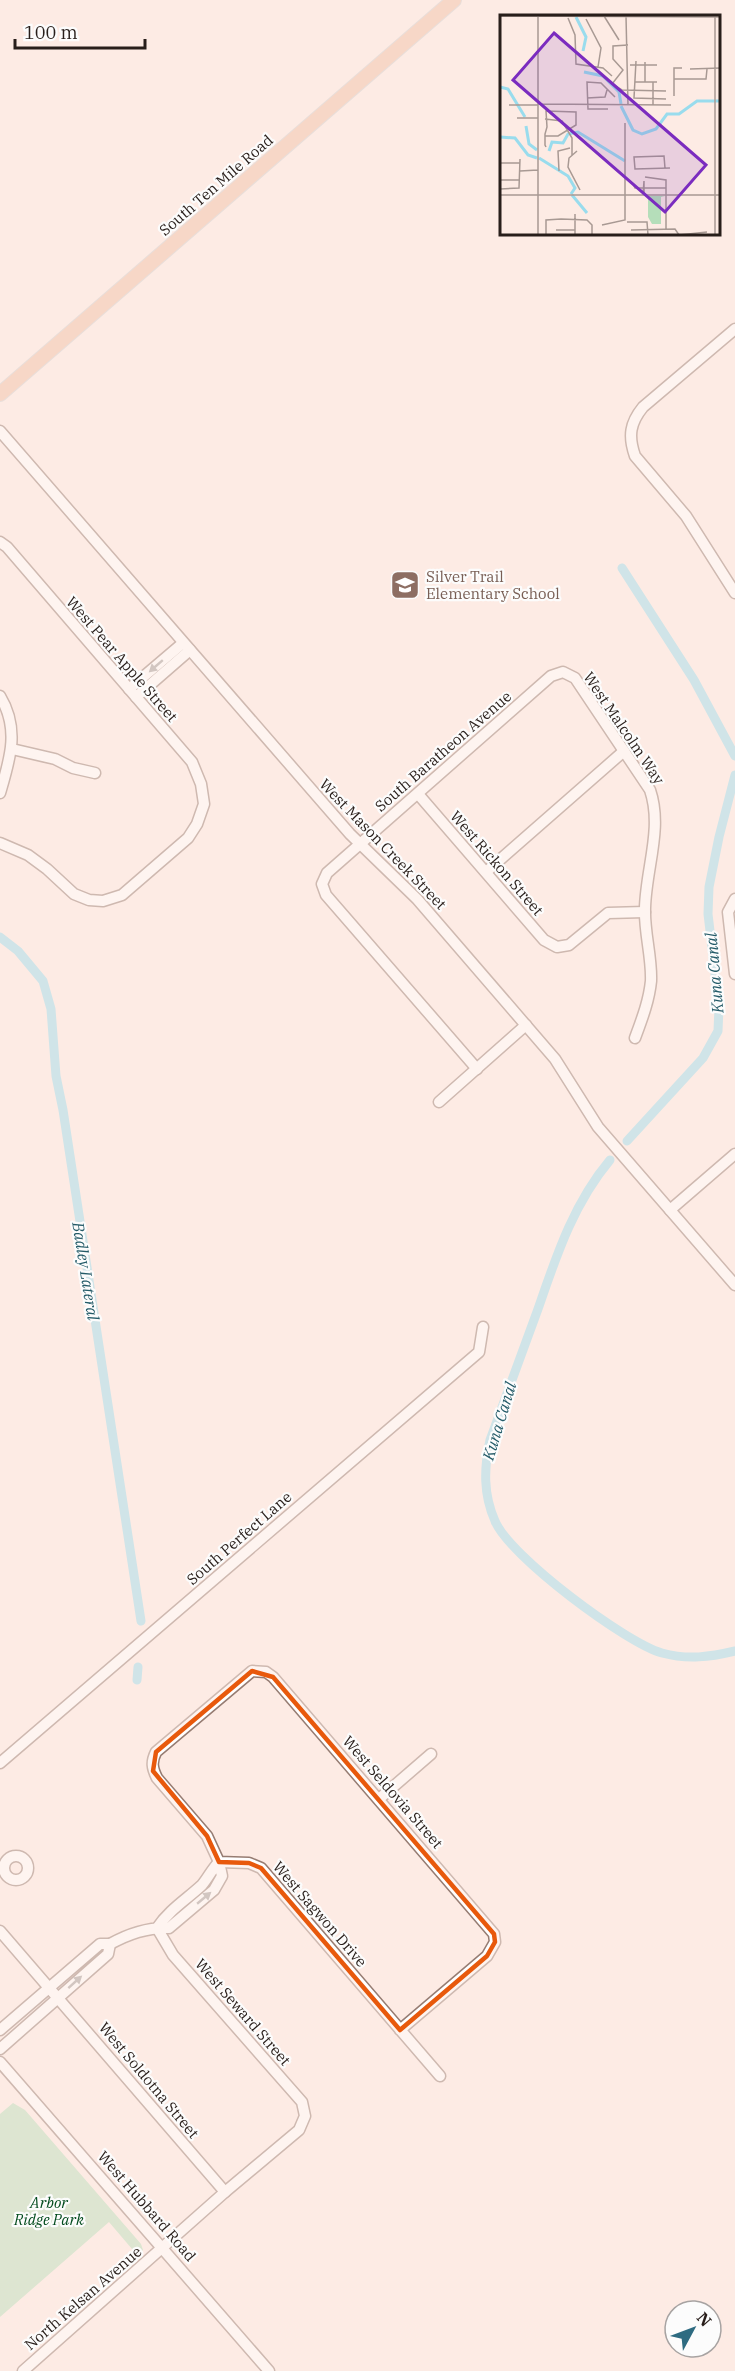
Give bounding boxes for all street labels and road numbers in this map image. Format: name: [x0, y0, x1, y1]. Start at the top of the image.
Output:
street label: South Ten Mile Road: [155, 130, 277, 240]
street label: West Pear Apple Street: [62, 592, 182, 726]
street label: West Malcolm Way: [579, 668, 669, 788]
street label: South Baratheon Avenue: [371, 687, 515, 815]
street label: West Mason Creek Street: [316, 775, 450, 913]
street label: West Rickon Street: [446, 807, 548, 919]
street label: South Perfect Lane: [183, 1487, 295, 1589]
street label: West Seldovia Street: [339, 1732, 447, 1852]
street label: West Sagwon Drive: [269, 1857, 371, 1971]
street label: West Seward Street: [191, 1955, 295, 2069]
street label: West Soldotna Street: [95, 2018, 203, 2142]
street label: West Hubbard Road: [94, 2147, 200, 2265]
street label: North Kelsan Avenue: [21, 2242, 145, 2354]

